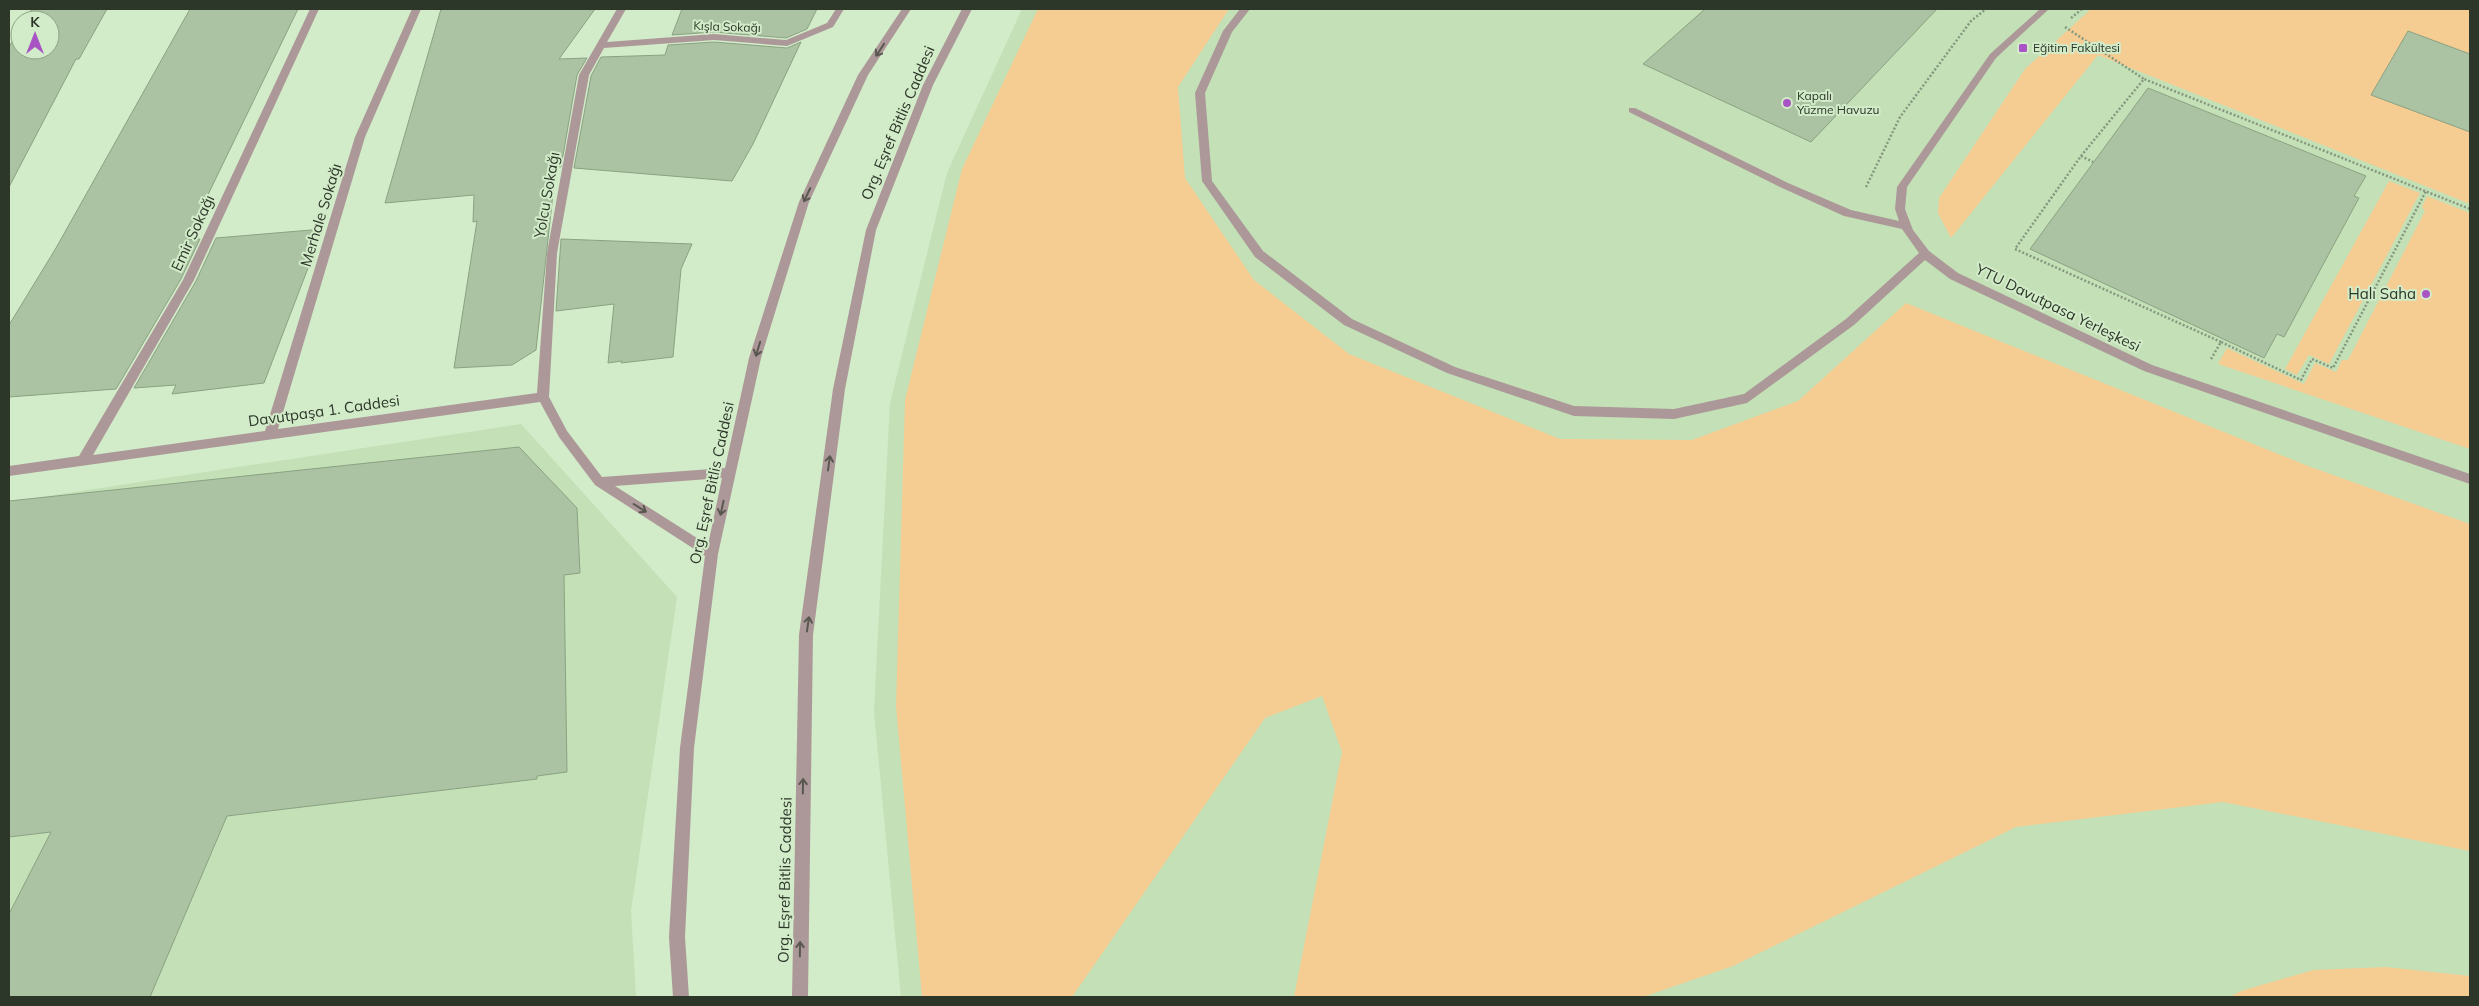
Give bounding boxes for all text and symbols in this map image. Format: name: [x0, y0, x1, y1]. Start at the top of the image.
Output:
north arrow: [10, 10, 60, 60]
text: K: [30, 13, 40, 31]
street label: Kışla Sokağı: [693, 18, 761, 35]
place label: Eğitim Fakültesi: [2033, 40, 2120, 55]
one-way arrow: [875, 42, 885, 56]
marker: Eğitim Fakültesi: [2017, 42, 2029, 54]
street label: Org. Eşref Bitlis Caddesi: [856, 43, 939, 203]
place label: Kapalı Yüzme Havuzu: [1796, 88, 1880, 117]
marker: Kapalı Yüzme Havuzu: [1781, 97, 1793, 109]
street label: Yolcu Sokağı: [529, 150, 563, 241]
street label: Merhale Sokağı: [296, 161, 345, 269]
one-way arrow: [802, 187, 811, 202]
street label: Emir Sokağı: [167, 192, 219, 274]
street label: YTU Davutpasa Yerleşkesi: [1972, 259, 2144, 356]
place label: Halı Saha: [2348, 284, 2416, 303]
marker: Halı Saha: [2420, 288, 2432, 300]
one-way arrow: [752, 341, 762, 357]
street label: Davutpaşa 1. Caddesi: [247, 390, 401, 431]
street label: Org. Eşref Bitlis Caddesi: [685, 400, 738, 566]
one-way arrow: [824, 455, 834, 471]
one-way arrow: [717, 499, 727, 515]
one-way arrow: [632, 504, 646, 514]
one-way arrow: [803, 616, 813, 632]
one-way arrow: [798, 778, 808, 794]
street label: Org. Eşref Bitlis Caddesi: [774, 797, 795, 963]
one-way arrow: [795, 941, 805, 957]

